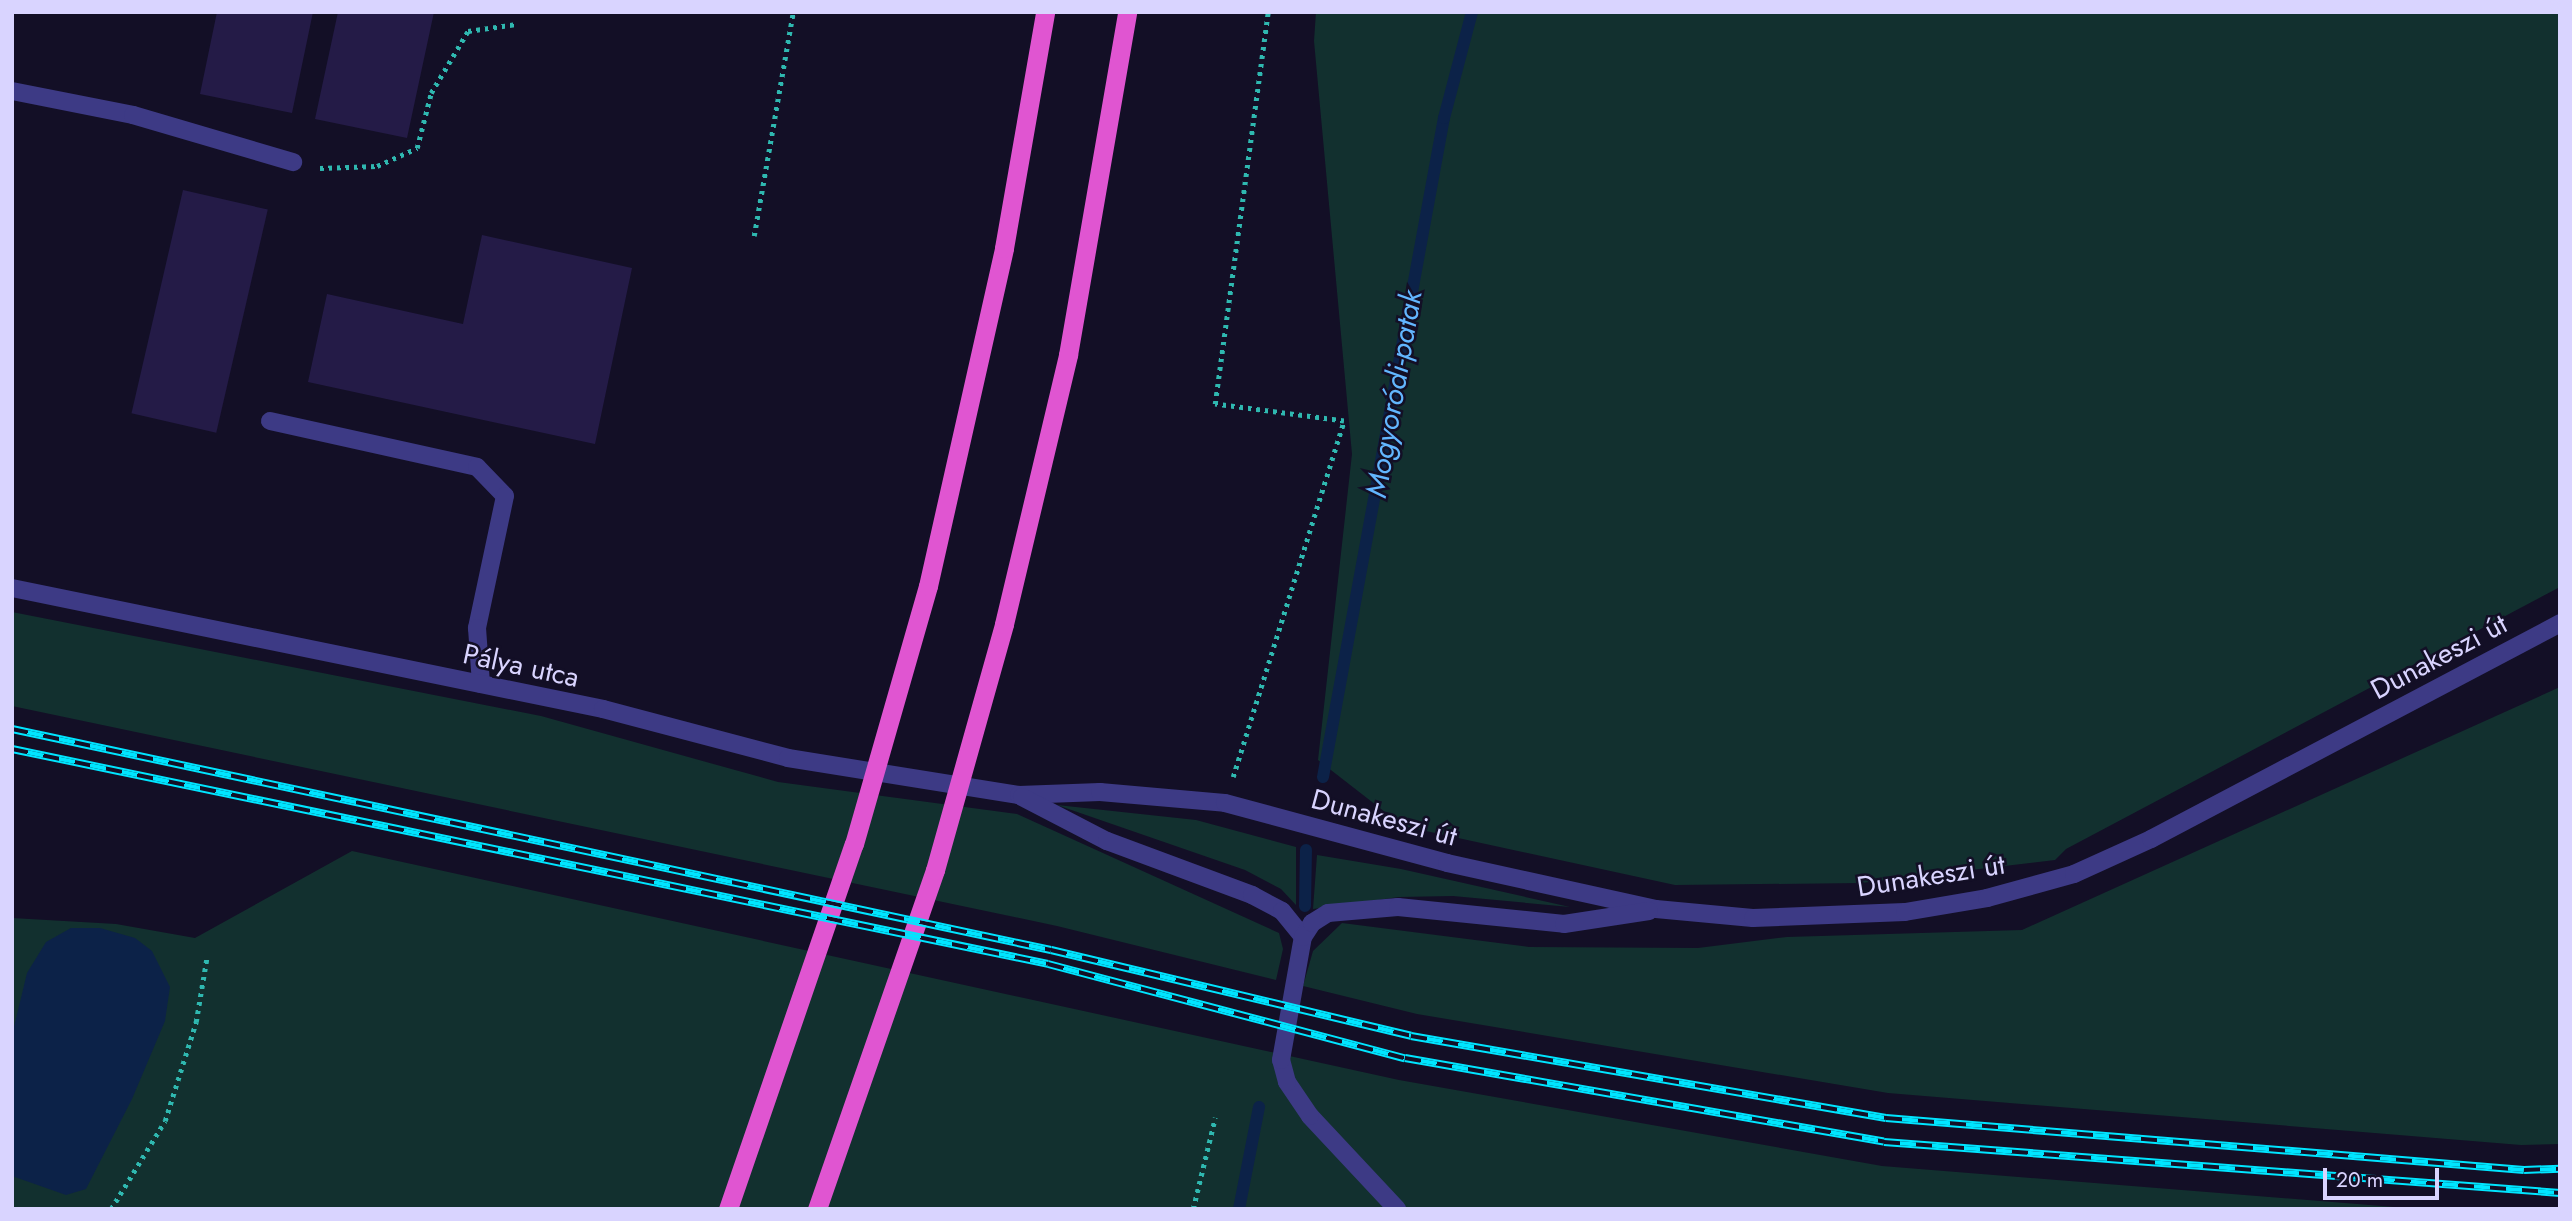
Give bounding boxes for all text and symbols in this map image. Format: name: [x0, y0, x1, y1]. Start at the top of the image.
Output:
water label: Mogyoródi-patak: [1358, 288, 1430, 500]
street label: Dunakeszi út: [2365, 607, 2513, 707]
street label: Pálya utca: [460, 637, 582, 695]
street label: Dunakeszi út: [1307, 782, 1461, 854]
street label: Dunakeszi út: [1855, 848, 2007, 904]
scale bar: [2327, 1154, 2442, 1198]
text: 20 m: [2336, 1165, 2383, 1195]

